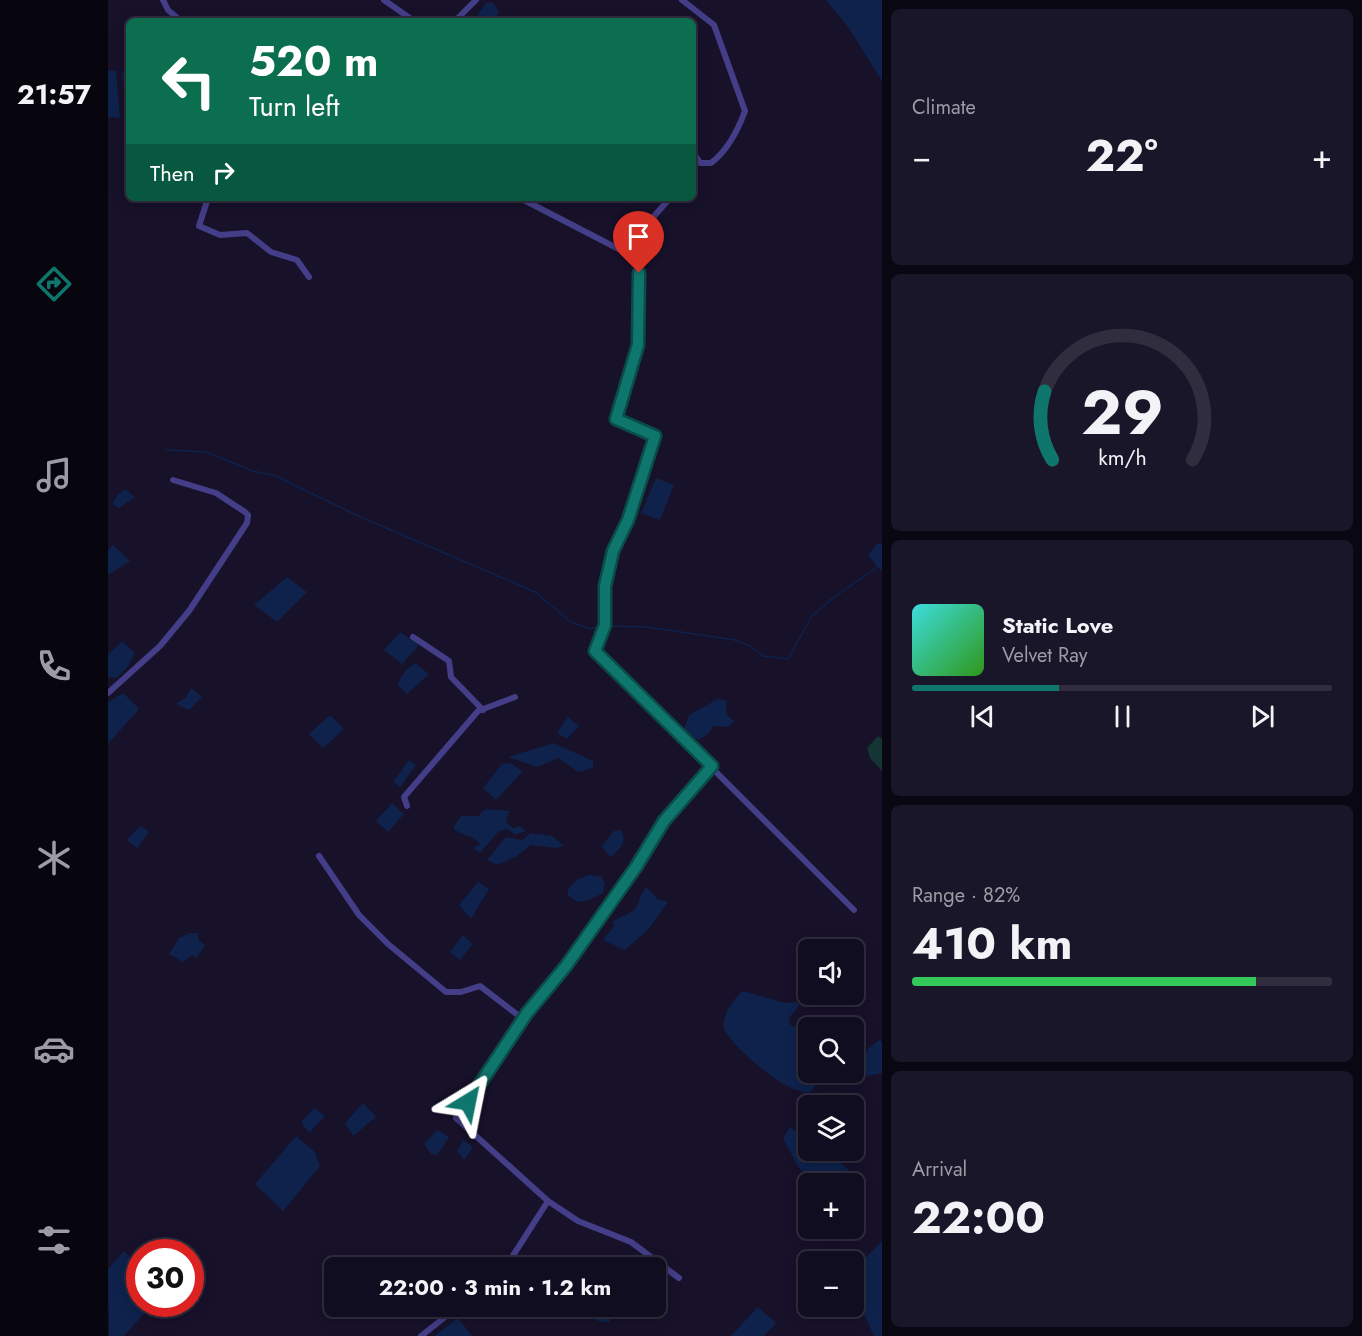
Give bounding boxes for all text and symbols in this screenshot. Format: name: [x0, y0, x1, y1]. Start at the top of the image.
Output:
text: 520 m: [249, 31, 379, 92]
icon: left: [150, 42, 228, 120]
text: 21:57: [17, 75, 91, 114]
text: Turn left: [249, 87, 339, 126]
text: Climate: [912, 93, 976, 122]
text: 22°: [1085, 123, 1158, 188]
text: −: [912, 133, 931, 180]
text: +: [1312, 133, 1332, 180]
icon: right: [207, 156, 240, 189]
text: Then: [150, 157, 195, 189]
pin: [613, 211, 664, 273]
icon: arrive: [622, 220, 655, 253]
icon: directions: [33, 263, 75, 305]
text: 29: [1081, 367, 1163, 457]
text: km/h: [1098, 442, 1146, 473]
icon: music: [33, 454, 75, 496]
text: Static Love: [1002, 609, 1113, 641]
text: Velvet Ray: [1002, 641, 1088, 670]
icon: phone: [33, 645, 75, 687]
icon: previous: [966, 700, 999, 733]
icon: pause: [1106, 700, 1139, 733]
icon: next: [1246, 700, 1279, 733]
icon: climate: [33, 837, 75, 879]
text: Range · 82%: [912, 881, 1020, 910]
text: 410 km: [912, 911, 1072, 976]
map controls: [798, 939, 864, 1317]
button: sound: [798, 939, 864, 1005]
button: search: [798, 1017, 864, 1083]
icon: car: [33, 1028, 75, 1070]
position arrow: [436, 1070, 500, 1134]
button: layers: [798, 1095, 864, 1161]
text: Arrival: [912, 1155, 967, 1184]
button: +: [798, 1173, 864, 1239]
text: 22:00: [912, 1185, 1045, 1250]
icon: filters: [33, 1219, 75, 1261]
speed limit sign: 30: [126, 1239, 204, 1317]
button: −: [798, 1251, 864, 1317]
text: 22:00 · 3 min · 1.2 km: [379, 1271, 611, 1303]

